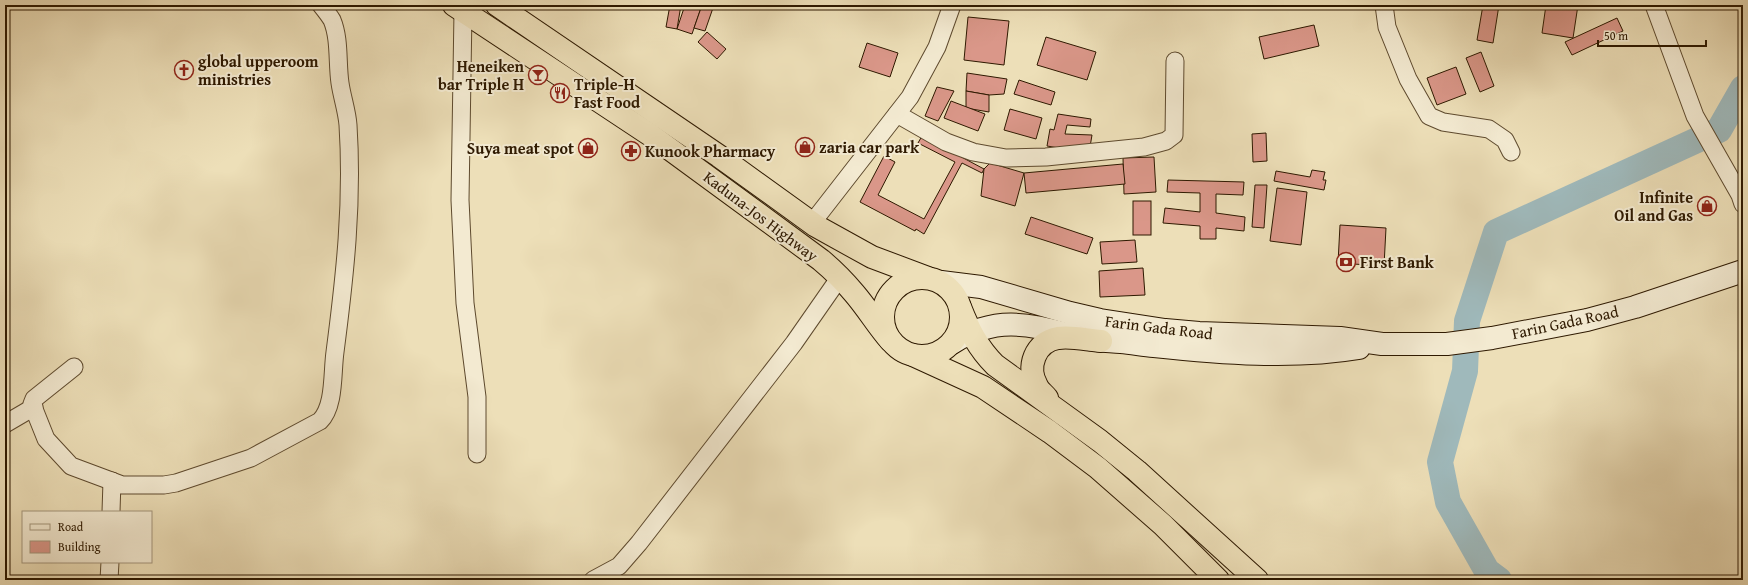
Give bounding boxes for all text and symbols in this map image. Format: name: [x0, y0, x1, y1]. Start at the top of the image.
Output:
scale bar: [1598, 22, 1706, 48]
text: 50 m: [1604, 27, 1628, 44]
place label: global upperoom ministries: [198, 49, 319, 91]
place label: Heneiken bar Triple H: [438, 54, 525, 96]
church icon: global upperoom ministries: [173, 59, 195, 81]
bar icon: Heneiken bar Triple H: [527, 64, 549, 86]
place label: Triple-H Fast Food: [574, 72, 641, 114]
restaurant icon: Triple-H Fast Food: [549, 82, 571, 104]
place label: zaria car park: [819, 135, 920, 159]
place label: Suya meat spot: [467, 136, 574, 160]
shop icon: zaria car park: [794, 136, 816, 158]
shop icon: Suya meat spot: [577, 137, 599, 159]
place label: Kunook Pharmacy: [645, 139, 776, 163]
pharmacy icon: Kunook Pharmacy: [620, 140, 642, 162]
street label: Kaduna-Jos Highway: [699, 165, 823, 267]
place label: Infinite Oil and Gas: [1614, 185, 1693, 227]
shop icon: Infinite Oil and Gas: [1696, 195, 1718, 217]
place label: First Bank: [1360, 250, 1435, 274]
bank icon: First Bank: [1335, 251, 1357, 273]
street label: Farin Gada Road: [1509, 299, 1621, 345]
street label: Farin Gada Road: [1104, 308, 1215, 346]
legend: [22, 511, 152, 563]
text: Road: [58, 518, 84, 535]
text: Building: [58, 538, 101, 555]

